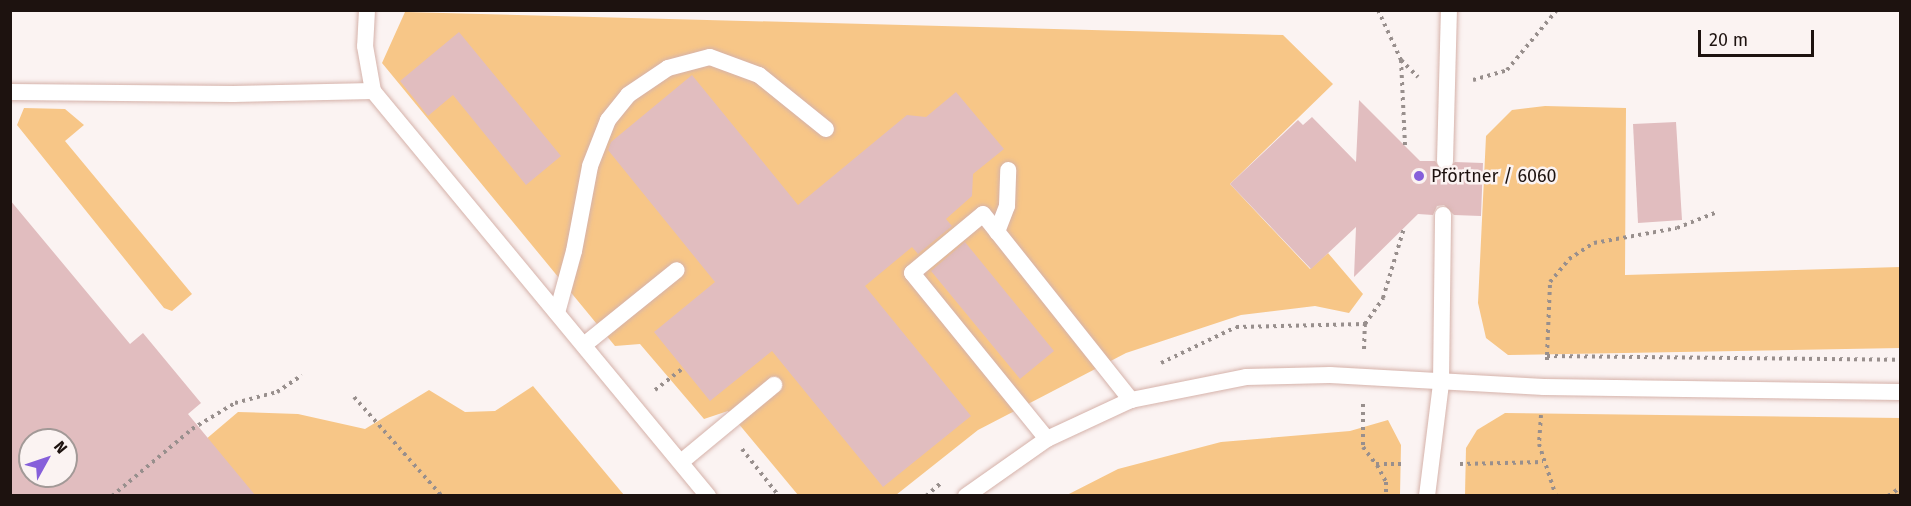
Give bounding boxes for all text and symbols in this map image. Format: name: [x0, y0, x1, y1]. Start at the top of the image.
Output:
scale bar: [1701, 18, 1816, 56]
text: 20 m: [1709, 29, 1748, 51]
place label: Pförtner / 6060: [1431, 165, 1557, 187]
marker: Pförtner / 6060: [1412, 169, 1426, 183]
north arrow: [18, 428, 78, 488]
text: N: [50, 437, 71, 458]

